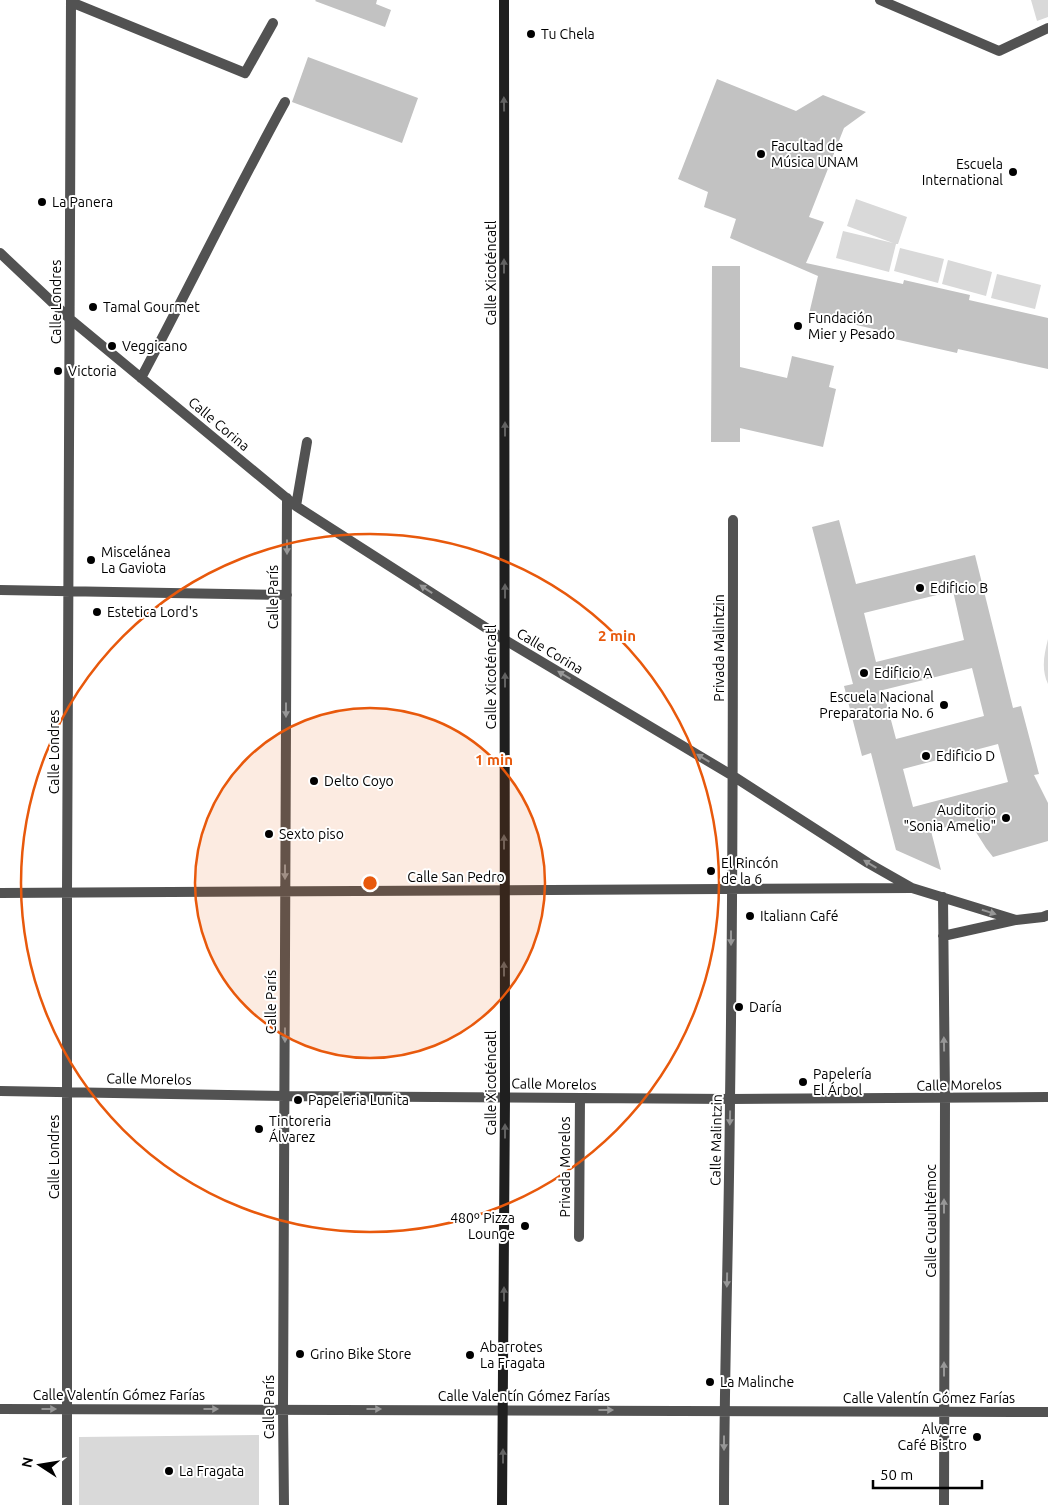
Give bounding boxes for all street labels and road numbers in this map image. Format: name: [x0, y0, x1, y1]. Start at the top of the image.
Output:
street label: Calle Xicoténcatl: [483, 220, 499, 325]
street label: Calle Londres: [48, 260, 64, 344]
street label: Calle Corina: [185, 394, 253, 454]
street label: Calle París: [265, 565, 281, 629]
street label: Privada Malintzin: [711, 594, 727, 702]
street label: Calle Xicoténcatl: [483, 624, 499, 729]
street label: Calle Corina: [514, 625, 586, 677]
street label: Calle Londres: [46, 710, 62, 794]
street label: Calle San Pedro: [407, 869, 505, 885]
street label: Calle París: [263, 970, 279, 1034]
street label: Calle Xicoténcatl: [483, 1030, 499, 1135]
street label: Calle Morelos: [106, 1070, 192, 1088]
street label: Calle Morelos: [511, 1075, 597, 1093]
street label: Calle Morelos: [916, 1076, 1002, 1094]
street label: Calle Malintzin: [707, 1094, 725, 1186]
street label: Calle Londres: [46, 1115, 62, 1199]
street label: Privada Morelos: [557, 1117, 573, 1217]
street label: Calle Cuauhtémoc: [923, 1164, 939, 1278]
street label: Calle París: [261, 1375, 277, 1439]
street label: Calle Valentín Gómez Farías: [33, 1387, 205, 1403]
street label: Calle Valentín Gómez Farías: [438, 1388, 610, 1404]
street label: Calle Valentín Gómez Farías: [843, 1390, 1015, 1406]

